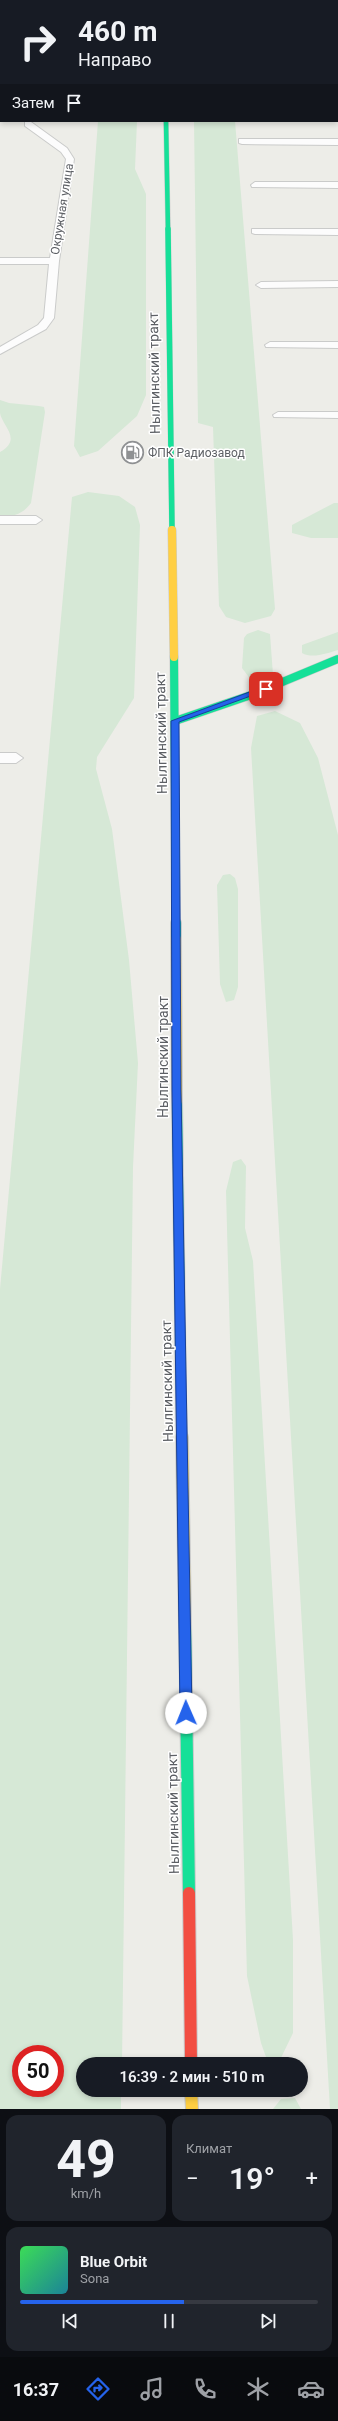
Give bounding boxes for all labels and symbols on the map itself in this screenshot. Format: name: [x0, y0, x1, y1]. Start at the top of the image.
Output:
street label: Окружная улица: [48, 162, 76, 256]
street label: Нылгинский тракт: [145, 312, 163, 434]
fuel station icon: ФПК Радиозавод: [120, 440, 146, 466]
place label: ФПК Радиозавод: [148, 446, 245, 460]
street label: Нылгинский тракт: [152, 672, 170, 794]
pin: [249, 672, 283, 706]
street label: Нылгинский тракт: [155, 996, 171, 1118]
street label: Нылгинский тракт: [158, 1320, 176, 1442]
position arrow: [165, 1692, 207, 1734]
street label: Нылгинский тракт: [164, 1752, 182, 1874]
speed limit sign: 50: [12, 2045, 64, 2097]

